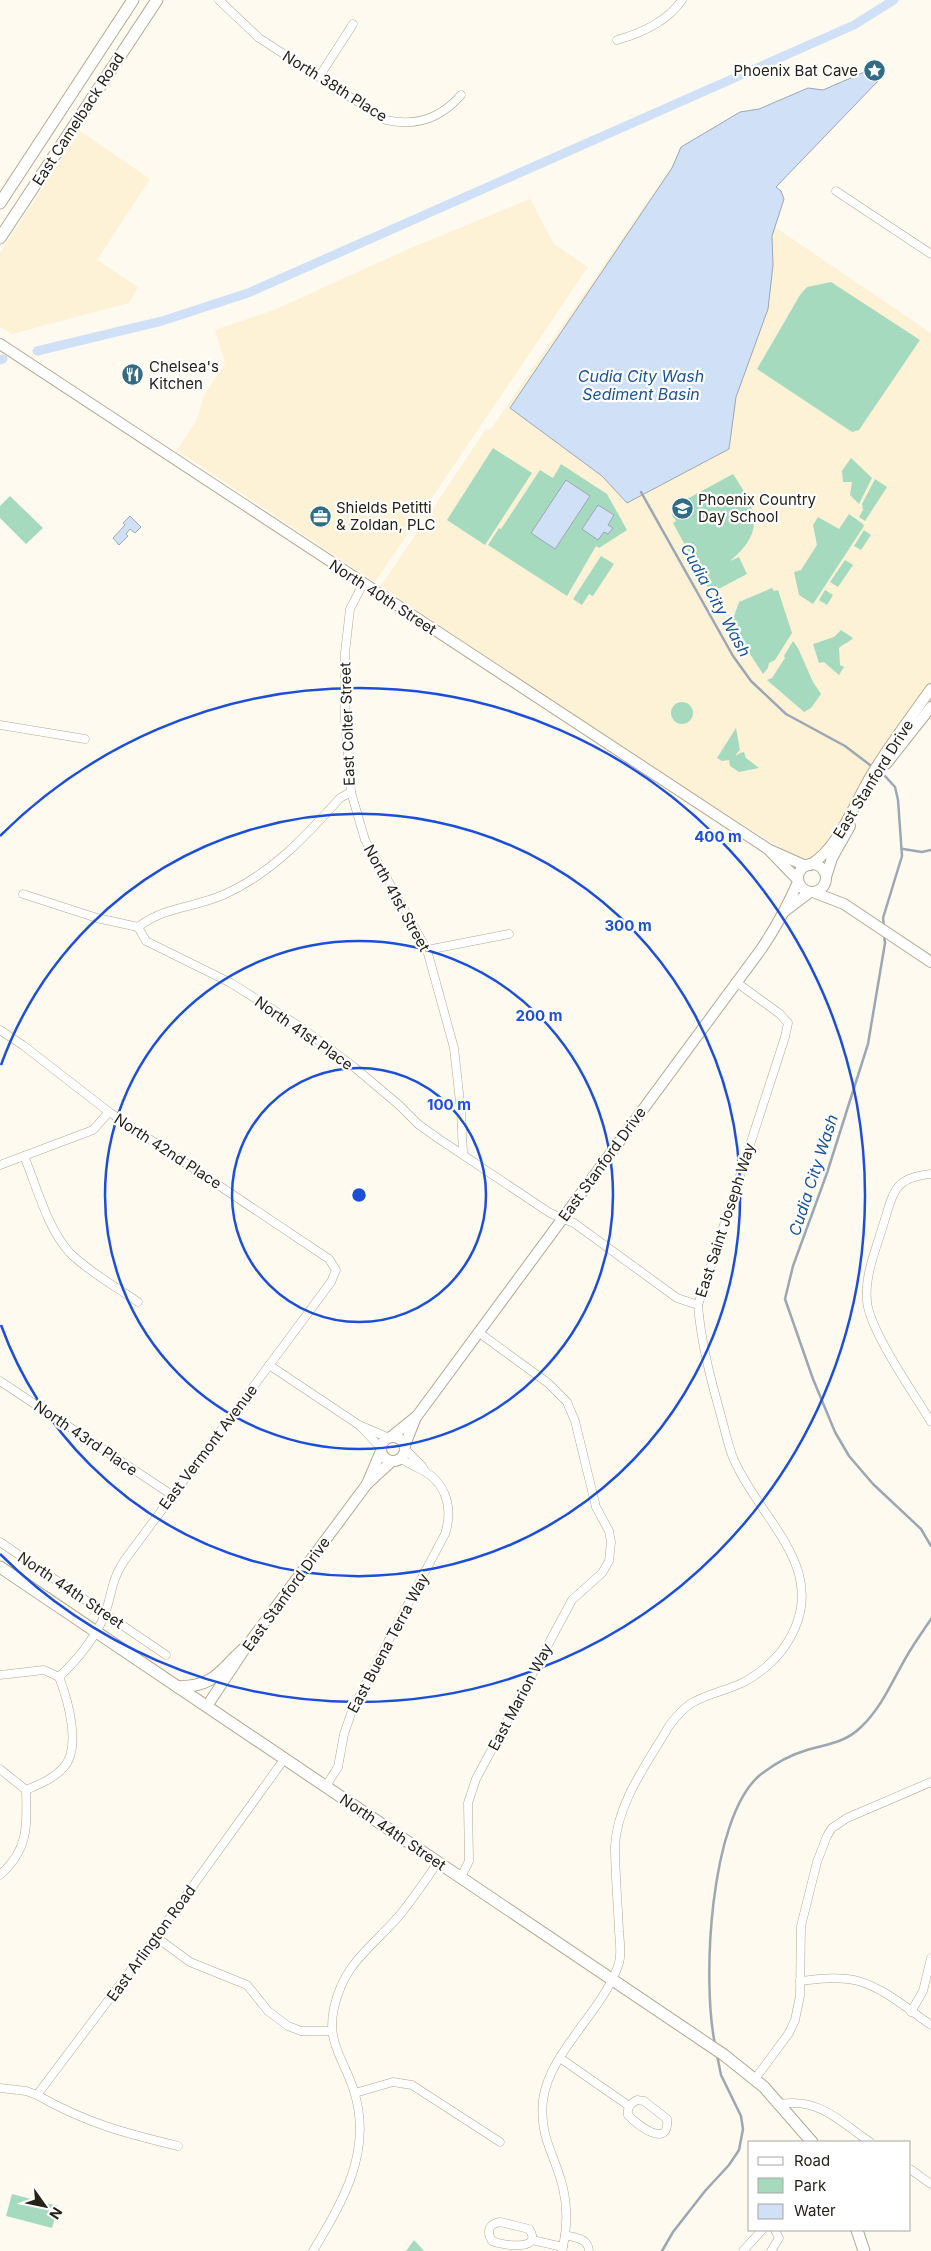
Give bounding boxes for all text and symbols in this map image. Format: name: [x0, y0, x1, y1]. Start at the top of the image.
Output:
street label: North 38th Place: [279, 46, 391, 126]
street label: East Camelback Road: [28, 49, 128, 189]
place icon: Phoenix Bat Cave: [862, 58, 886, 82]
place label: Phoenix Bat Cave: [734, 61, 858, 80]
place label: Chelsea's Kitchen: [149, 357, 219, 393]
restaurant icon: Chelsea's Kitchen: [121, 363, 145, 387]
water label: Cudia City Wash Sediment Basin: [578, 366, 704, 404]
place label: Phoenix Country Day School: [698, 490, 817, 526]
school or university icon: Phoenix Country Day School: [670, 496, 694, 520]
place label: Shields Petitti & Zoldan, PLC: [336, 498, 436, 534]
office icon: Shields Petitti & Zoldan, PLC: [308, 504, 332, 528]
water label: Cudia City Wash: [677, 540, 755, 660]
street label: North 40th Street: [326, 555, 440, 639]
street label: East Colter Street: [335, 662, 359, 786]
street label: East Stanford Drive: [829, 716, 917, 842]
text: 400 m: [694, 827, 742, 846]
street label: North 41st Street: [360, 841, 434, 955]
text: 300 m: [604, 916, 652, 935]
street label: North 41st Place: [251, 992, 357, 1074]
text: 200 m: [516, 1006, 562, 1025]
text: 100 m: [427, 1095, 471, 1114]
street label: East Stanford Drive: [554, 1103, 650, 1225]
street label: North 42nd Place: [111, 1109, 225, 1193]
water label: Cudia City Wash: [784, 1112, 842, 1238]
street label: East Saint Joseph Way: [691, 1140, 759, 1300]
centre of rings: [350, 1186, 368, 1204]
street label: East Vermont Avenue: [155, 1381, 261, 1513]
street label: North 43rd Place: [31, 1396, 141, 1480]
street label: East Stanford Drive: [238, 1533, 334, 1655]
street label: North 44th Street: [14, 1547, 128, 1633]
street label: East Buena Terra Way: [343, 1569, 433, 1716]
street label: East Marion Way: [484, 1640, 557, 1754]
street label: North 44th Street: [336, 1789, 450, 1875]
street label: East Arlington Road: [102, 1881, 200, 2005]
legend: [748, 2141, 911, 2231]
text: Road: [794, 2151, 830, 2170]
text: Park: [794, 2176, 827, 2195]
north arrow: [20, 2181, 70, 2231]
text: Water: [794, 2201, 836, 2220]
text: N: [46, 2204, 66, 2222]

